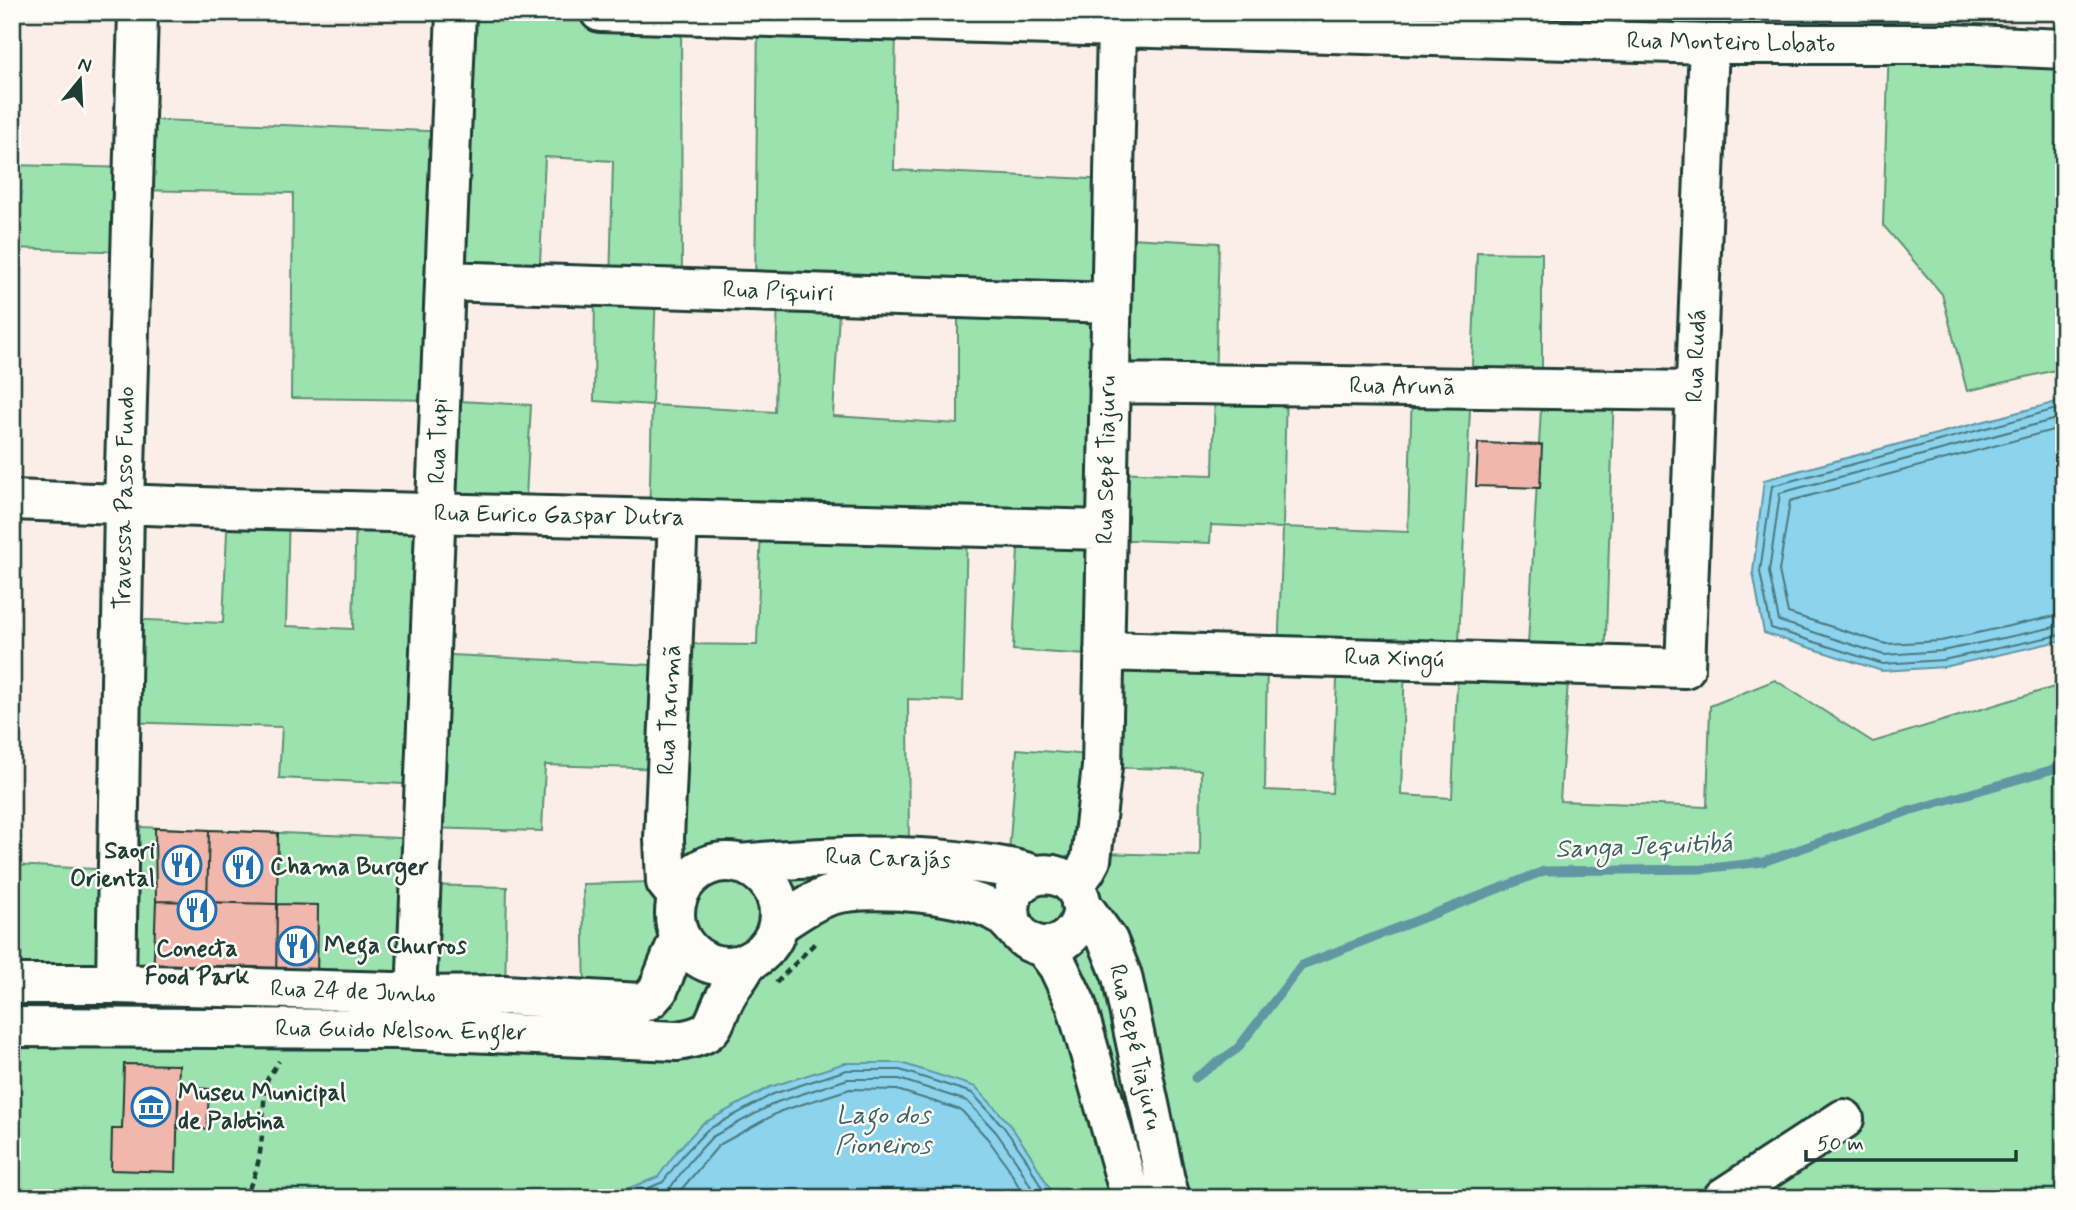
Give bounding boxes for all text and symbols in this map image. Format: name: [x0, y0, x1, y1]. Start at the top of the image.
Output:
street label: Rua Monteiro Lobato: [1626, 26, 1836, 60]
north arrow: [46, 46, 116, 116]
text: N: [75, 51, 95, 79]
street label: Rua Piquiri: [722, 275, 834, 309]
street label: Rua Rudá: [1680, 309, 1714, 403]
street label: Rua Arunã: [1349, 371, 1455, 403]
street label: Rua Sepé Tiajuru: [1090, 375, 1124, 545]
street label: Travessa Passo Fundo: [108, 386, 142, 610]
street label: Rua Tupi: [422, 397, 456, 485]
street label: Rua Eurico Gaspar Dutra: [433, 498, 685, 534]
street label: Rua Xingú: [1344, 642, 1445, 678]
street label: Rua Tarumã: [651, 644, 689, 776]
water label: Sanga Jequitibá: [1555, 827, 1733, 869]
place label: Saori Oriental: [70, 836, 155, 895]
street label: Rua Carajás: [825, 841, 952, 877]
restaurant icon: Saori Oriental: [161, 844, 203, 886]
restaurant icon: Chama Burger: [222, 846, 264, 888]
place label: Chama Burger: [270, 852, 429, 886]
restaurant icon: Conecta Food Park: [176, 889, 218, 931]
restaurant icon: Mega Churros: [276, 925, 318, 967]
place label: Mega Churros: [324, 931, 467, 965]
place label: Conecta Food Park: [145, 934, 250, 993]
street label: Rua Sepé Tiajuru: [1101, 961, 1169, 1133]
street label: Rua 24 de Junho: [270, 974, 436, 1010]
street label: Rua Guido Nelson Engler: [275, 1013, 527, 1052]
place label: Museu Municipal de Palotina: [178, 1078, 346, 1137]
museum icon: Museu Municipal de Palotina: [130, 1086, 172, 1128]
water label: Lago dos Pioneiros: [835, 1099, 934, 1163]
scale bar: [1806, 1119, 2016, 1163]
text: 50 m: [1817, 1130, 1864, 1158]

